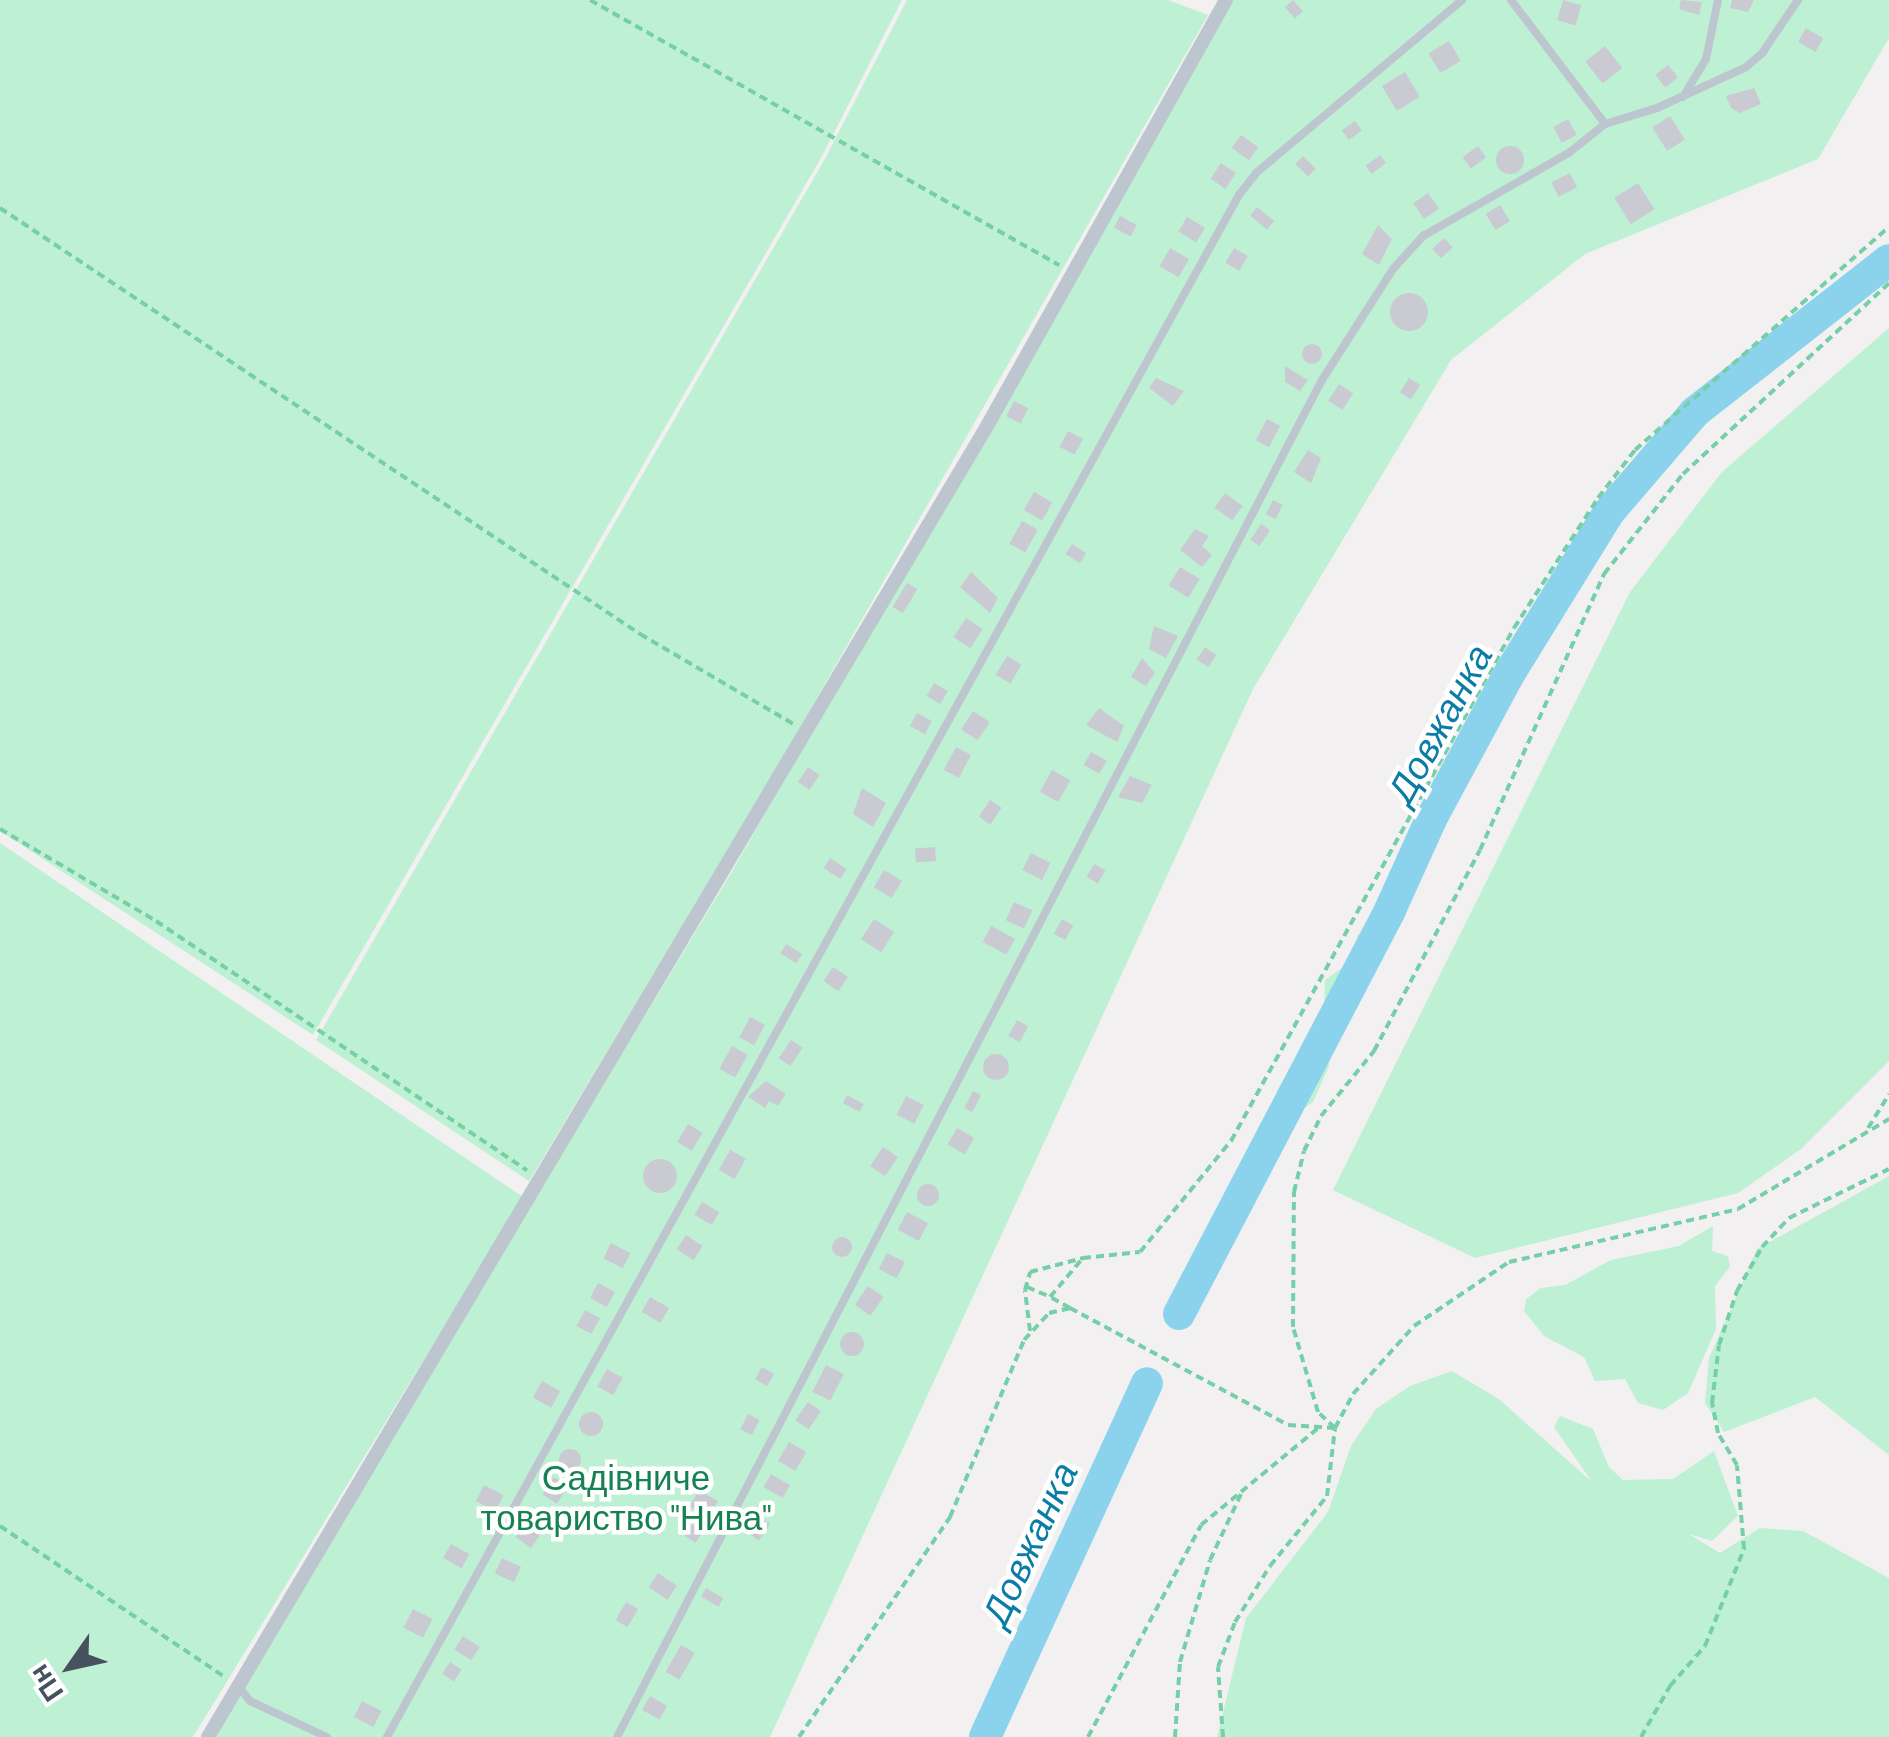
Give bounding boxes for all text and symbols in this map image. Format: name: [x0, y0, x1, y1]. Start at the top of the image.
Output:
water label: Довжанка: [1377, 636, 1501, 810]
water label: Довжанка: [972, 1454, 1086, 1632]
park label: Садівниче товариство "Нива": [481, 1455, 771, 1537]
north arrow: [20, 1617, 120, 1717]
text: Пн: [21, 1659, 70, 1709]

